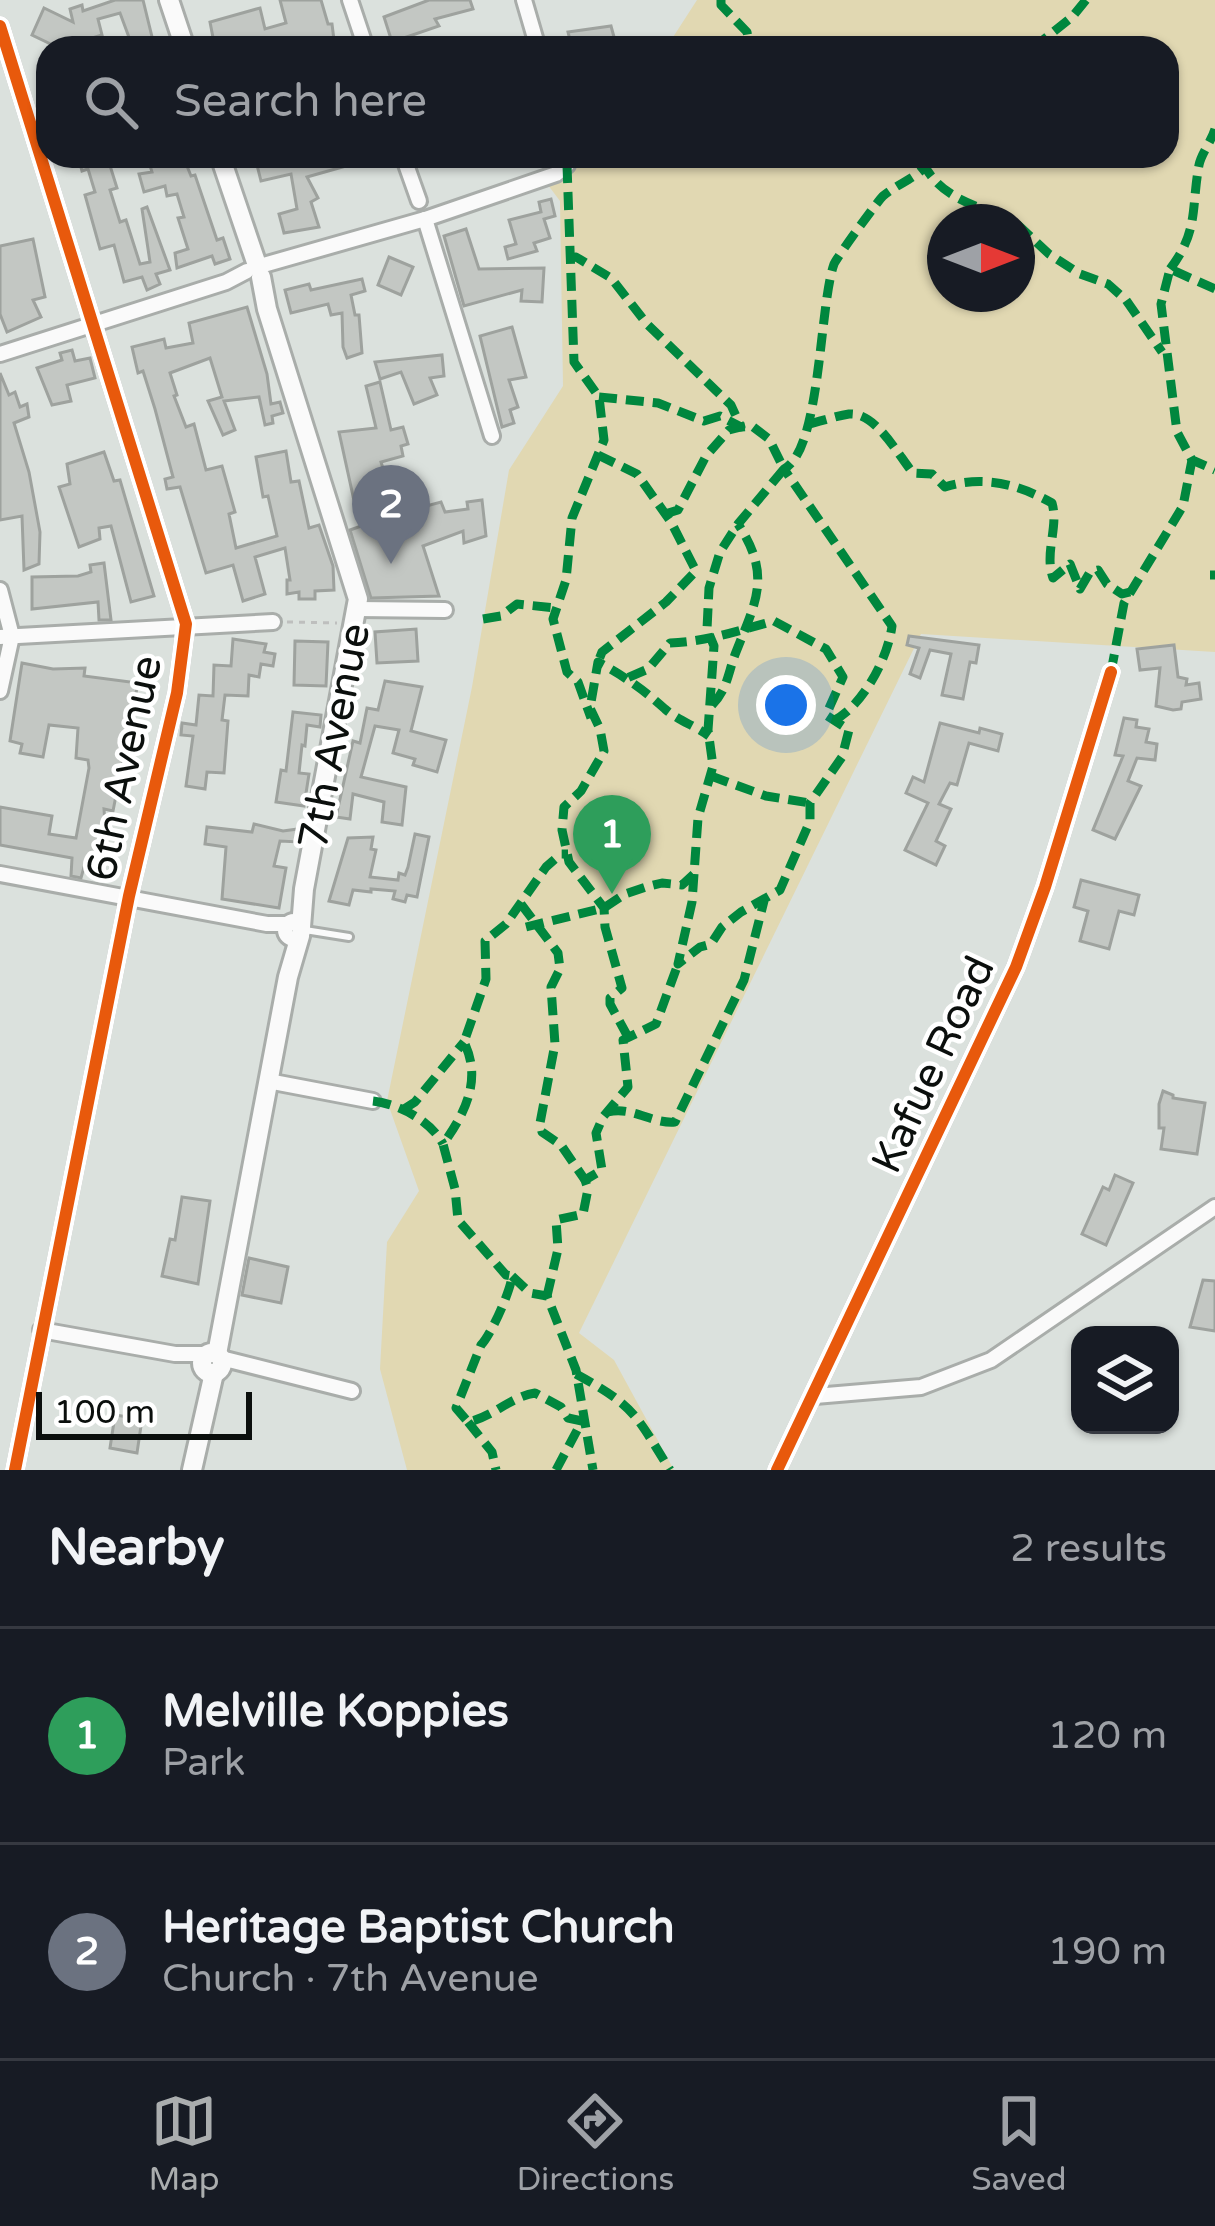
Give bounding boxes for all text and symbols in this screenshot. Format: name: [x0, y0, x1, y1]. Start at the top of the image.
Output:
search box: [36, 36, 1179, 168]
icon: search: [78, 69, 144, 135]
text: Search here: [174, 75, 427, 129]
north arrow: [927, 204, 1035, 312]
pin: 2: [352, 465, 430, 564]
street label: 7th Avenue: [288, 619, 381, 854]
street label: 6th Avenue: [76, 651, 173, 886]
your location: [756, 675, 816, 735]
pin: 1: [573, 795, 651, 894]
street label: Kafue Road: [861, 948, 1006, 1181]
map controls: [1071, 1326, 1179, 1434]
button: layers: [1071, 1326, 1179, 1434]
scale bar: [36, 1386, 252, 1439]
text: 100 m: [54, 1393, 155, 1432]
text: Nearby: [48, 1517, 225, 1579]
text: 2 results: [1010, 1525, 1167, 1572]
text: Melville Koppies: [162, 1685, 509, 1739]
text: 1: [75, 1712, 99, 1759]
text: 120 m: [1048, 1712, 1167, 1759]
text: Park: [162, 1739, 245, 1786]
text: Heritage Baptist Church: [162, 1901, 675, 1955]
text: 2: [75, 1928, 99, 1975]
text: 190 m: [1048, 1928, 1167, 1975]
text: Church · 7th Avenue: [162, 1955, 539, 2002]
tab: Map: [148, 2088, 220, 2199]
tab: Directions: [516, 2088, 674, 2199]
tab: Saved: [971, 2088, 1067, 2199]

